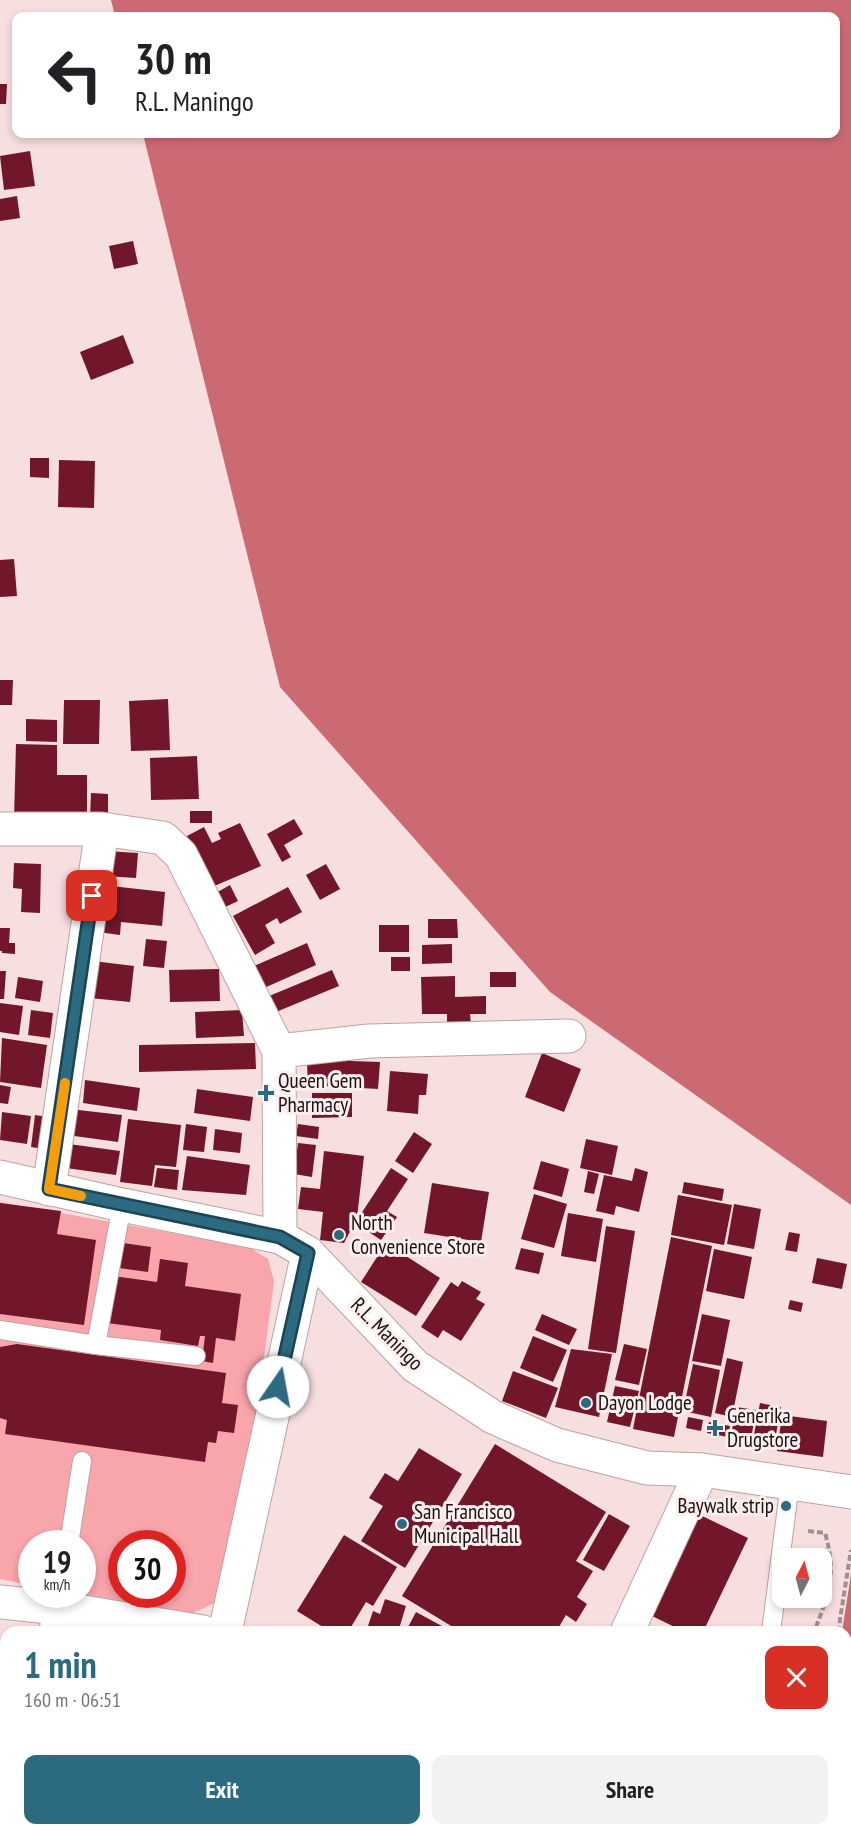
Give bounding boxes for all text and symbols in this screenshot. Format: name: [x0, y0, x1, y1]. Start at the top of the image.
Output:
text: 30 m: [135, 31, 212, 86]
icon: left: [36, 36, 114, 114]
text: R.L. Maningo: [135, 84, 254, 118]
pin: [66, 870, 117, 921]
icon: arrive: [75, 879, 108, 912]
place label: Queen Gem Pharmacy: [278, 1067, 362, 1118]
marker: Queen Gem Pharmacy: [259, 1086, 273, 1100]
place label: North Convenience Store: [351, 1209, 485, 1260]
marker: North Convenience Store: [332, 1228, 346, 1242]
street label: R.L. Maningo: [345, 1291, 430, 1376]
position arrow: [246, 1355, 310, 1419]
place label: Dayon Lodge: [598, 1389, 692, 1416]
marker: Dayon Lodge: [579, 1396, 593, 1410]
place label: Generika Drugstore: [727, 1402, 798, 1453]
marker: Generika Drugstore: [708, 1421, 722, 1435]
place label: Baywalk strip: [678, 1492, 774, 1519]
place label: San Francisco Municipal Hall: [414, 1498, 519, 1549]
marker: Baywalk strip: [779, 1499, 793, 1513]
marker: San Francisco Municipal Hall: [395, 1517, 409, 1531]
speed limit sign: 30: [108, 1530, 186, 1608]
text: 19: [43, 1542, 71, 1581]
north arrow: [772, 1548, 832, 1608]
map controls: [772, 1548, 832, 1608]
text: km/h: [44, 1575, 70, 1594]
text: 1 min: [24, 1641, 97, 1688]
button: close: [765, 1646, 828, 1709]
text: 160 m · 06:51: [24, 1687, 121, 1713]
button: Exit: [24, 1755, 420, 1824]
button: Share: [432, 1755, 828, 1824]

